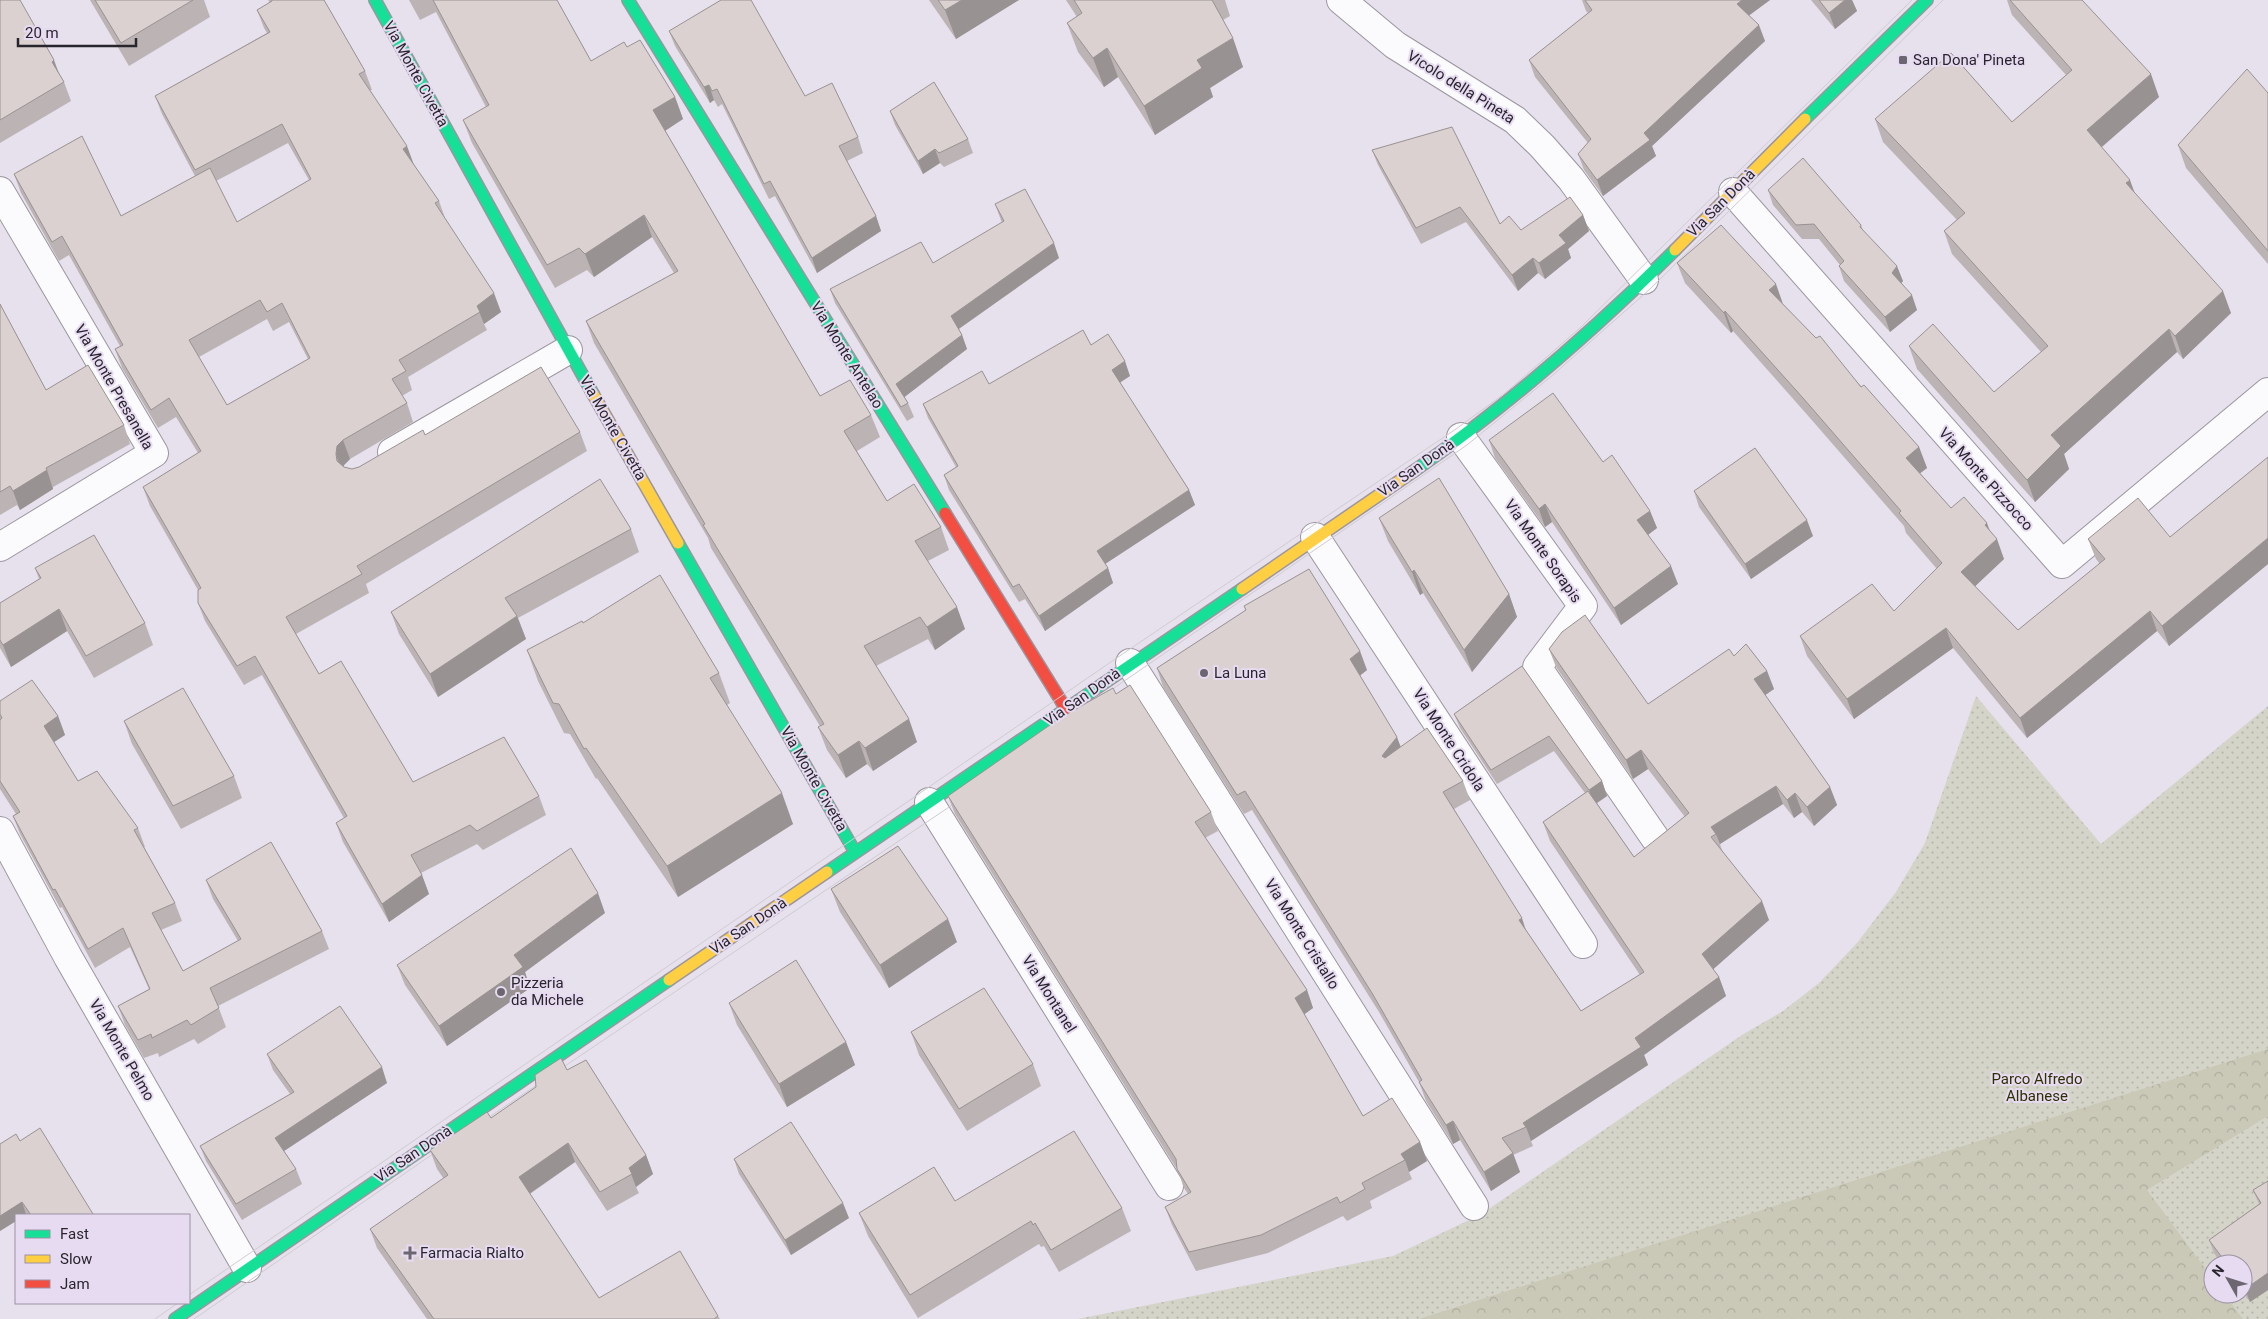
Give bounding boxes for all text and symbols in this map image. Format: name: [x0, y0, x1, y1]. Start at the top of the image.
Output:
scale bar: [18, 15, 135, 47]
street label: Via Monte Civetta: [379, 18, 453, 130]
text: 20 m: [25, 24, 59, 42]
street label: Vicolo della Pineta: [1404, 47, 1518, 127]
place label: San Dona' Pineta: [1913, 51, 2025, 69]
marker: San Dona' Pineta: [1897, 54, 1909, 66]
street label: Via San Donà: [1683, 165, 1759, 241]
street label: Via Monte Antelao: [807, 298, 887, 412]
street label: Via Monte Presanella: [71, 321, 157, 453]
street label: Via Monte Civetta: [576, 372, 650, 484]
street label: Via Monte Pizzocco: [1935, 424, 2037, 534]
street label: Via San Donà: [1374, 435, 1458, 501]
street label: Via Monte Sorapis: [1501, 496, 1585, 606]
street label: Via San Donà: [1040, 664, 1124, 730]
place label: La Luna: [1214, 664, 1266, 682]
marker: La Luna: [1198, 667, 1210, 679]
street label: Via Monte Cridola: [1409, 685, 1489, 795]
street label: Via Monte Civetta: [777, 723, 851, 835]
street label: Via Monte Cristallo: [1261, 875, 1343, 993]
street label: Via San Donà: [706, 894, 790, 958]
street label: Via Montanel: [1018, 952, 1080, 1036]
place label: Pizzeria da Michele: [511, 974, 584, 1009]
marker: Pizzeria da Michele: [495, 986, 507, 998]
street label: Via Monte Pelmo: [86, 996, 158, 1104]
park label: Parco Alfredo Albanese: [1991, 1070, 2083, 1105]
street label: Via San Donà: [371, 1122, 455, 1186]
legend: [15, 1214, 190, 1304]
text: Fast: [60, 1225, 89, 1243]
place label: Farmacia Rialto: [420, 1244, 524, 1262]
marker: Farmacia Rialto: [404, 1247, 416, 1259]
text: Slow: [60, 1250, 92, 1268]
north arrow: [2203, 1254, 2253, 1304]
text: N: [2209, 1262, 2227, 1280]
text: Jam: [60, 1275, 90, 1293]

